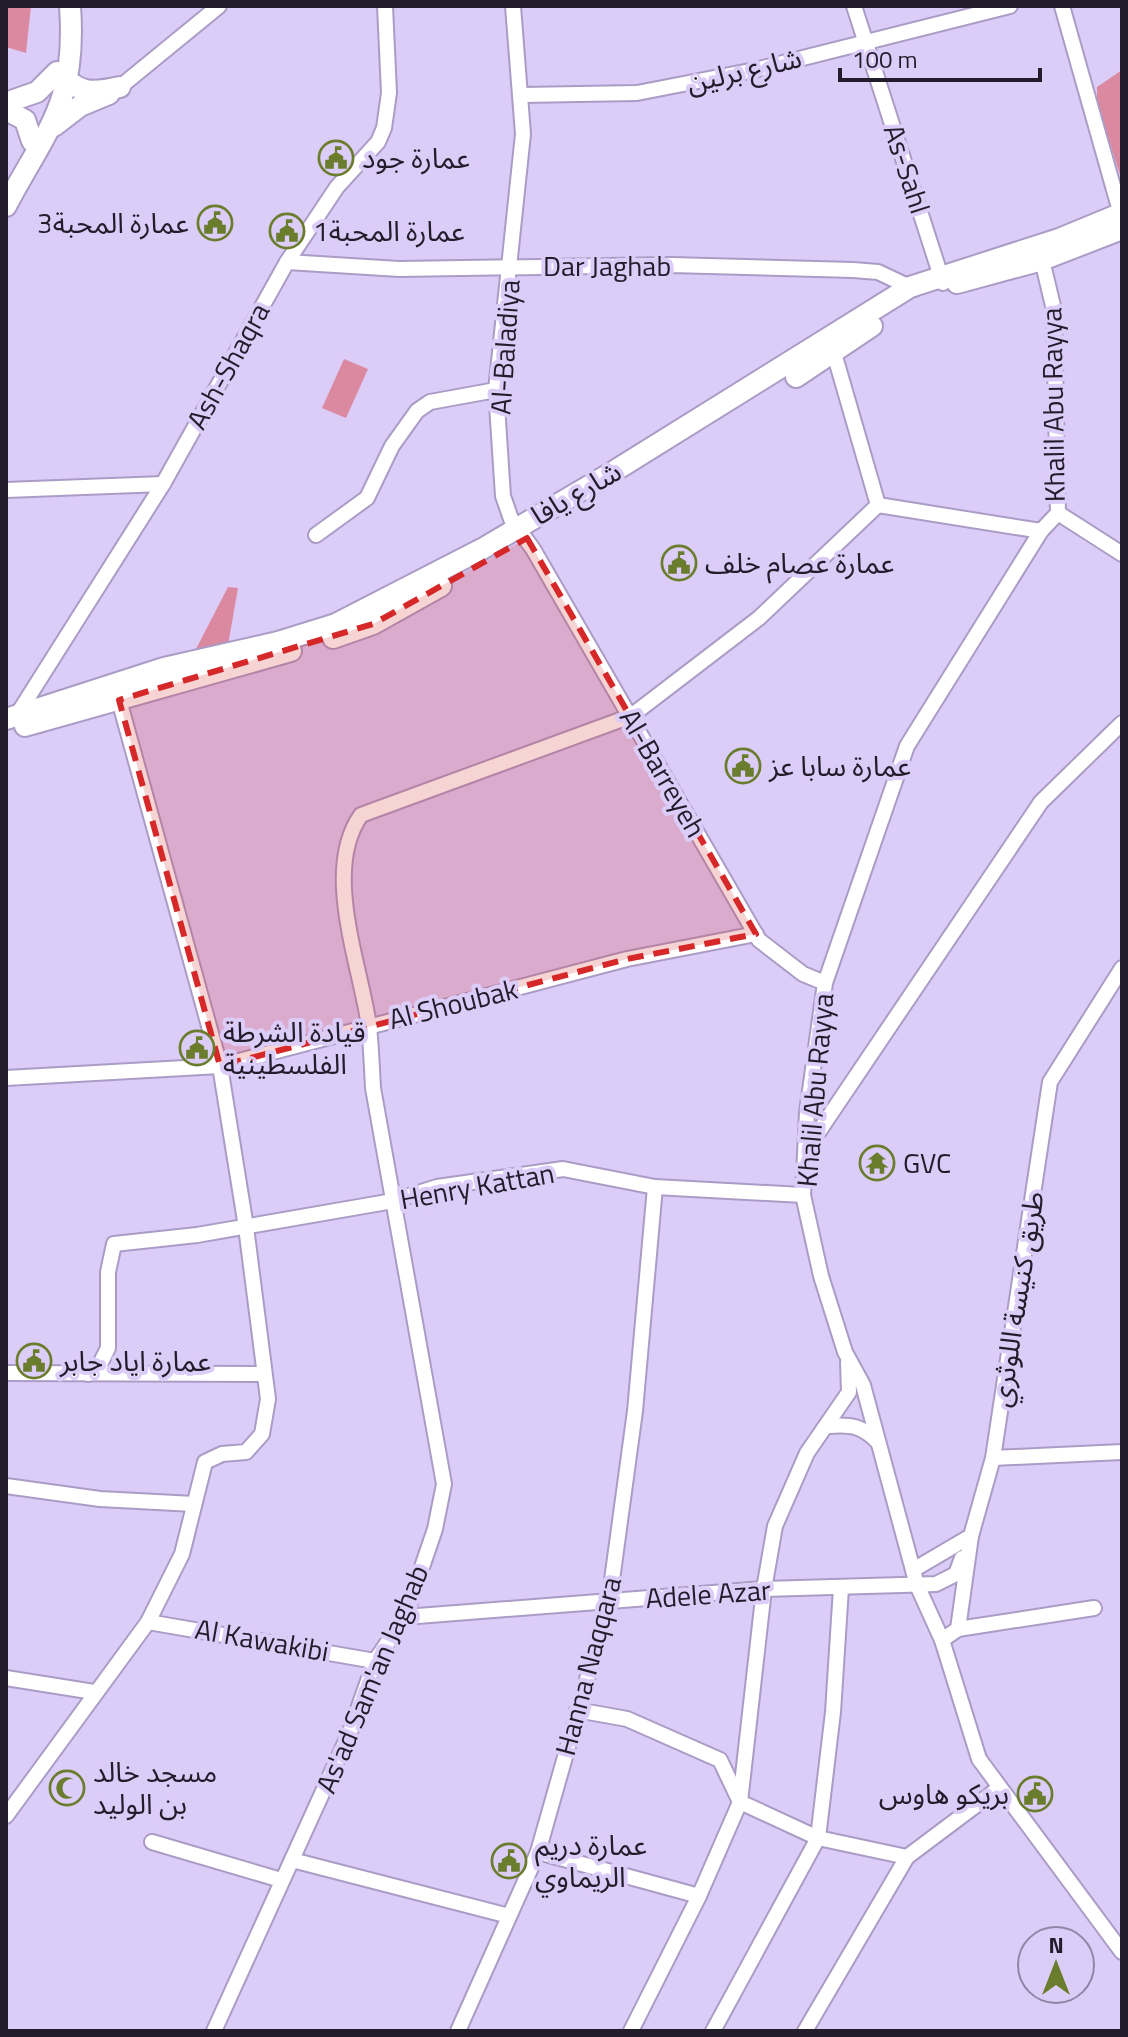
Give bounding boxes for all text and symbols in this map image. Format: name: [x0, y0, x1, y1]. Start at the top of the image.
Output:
scale bar: [840, 32, 1040, 82]
street label: شارع برلين: [682, 35, 806, 104]
text: 100 m: [852, 41, 918, 77]
street label: As-Sahl: [873, 119, 942, 219]
place label: عمارة جود: [362, 136, 470, 179]
public building icon: عمارة جود: [317, 139, 355, 177]
place label: عمارة المحبة3: [37, 201, 189, 244]
public building icon: عمارة المحبة3: [196, 204, 234, 242]
place label: عمارة المحبة1: [313, 209, 465, 252]
public building icon: عمارة المحبة1: [268, 212, 306, 250]
street label: Dar Jaghab: [543, 244, 671, 287]
street label: Al-Baladiya: [478, 278, 531, 416]
street label: Ash-Shaqra: [175, 295, 280, 437]
street label: Khalil Abu Rayya: [1029, 307, 1076, 503]
street label: شارع يافا: [523, 449, 629, 536]
place label: عمارة عصام خلف: [705, 541, 894, 584]
public building icon: عمارة عصام خلف: [660, 544, 698, 582]
street label: Al-Barreyeh: [609, 700, 718, 845]
place label: عمارة سابا عز: [768, 744, 911, 787]
public building icon: عمارة سابا عز: [724, 747, 762, 785]
street label: Al Shoubak: [384, 967, 522, 1040]
street label: Khalil Abu Rayya: [785, 991, 844, 1189]
place label: قيادة الشرطة الفلسطينية: [223, 1010, 366, 1085]
public building icon: قيادة الشرطة الفلسطينية: [178, 1029, 216, 1067]
place label: GVC: [903, 1141, 951, 1184]
temple icon: GVC: [858, 1144, 896, 1182]
street label: Henry Kattan: [396, 1151, 557, 1220]
street label: طريق كنيسة اللوثري: [978, 1188, 1055, 1410]
place label: عمارة اياد جابر: [59, 1339, 211, 1382]
public building icon: عمارة اياد جابر: [15, 1342, 53, 1380]
street label: As'ad Sam'an Jaghab: [304, 1558, 439, 1800]
street label: Adele Azar: [644, 1568, 772, 1619]
street label: Hanna Naqqara: [543, 1572, 632, 1760]
street label: Al Kawakibi: [192, 1607, 332, 1672]
place label: مسجد خالد بن الوليد: [93, 1750, 217, 1825]
mosque icon: مسجد خالد بن الوليد: [48, 1769, 86, 1807]
place label: بريكو هاوس: [879, 1772, 1009, 1815]
public building icon: بريكو هاوس: [1016, 1775, 1054, 1813]
place label: عمارة دريم الريماوي: [535, 1823, 647, 1898]
public building icon: عمارة دريم الريماوي: [490, 1842, 528, 1880]
north arrow: [1016, 1925, 1096, 2005]
text: N: [1048, 1928, 1064, 1962]

